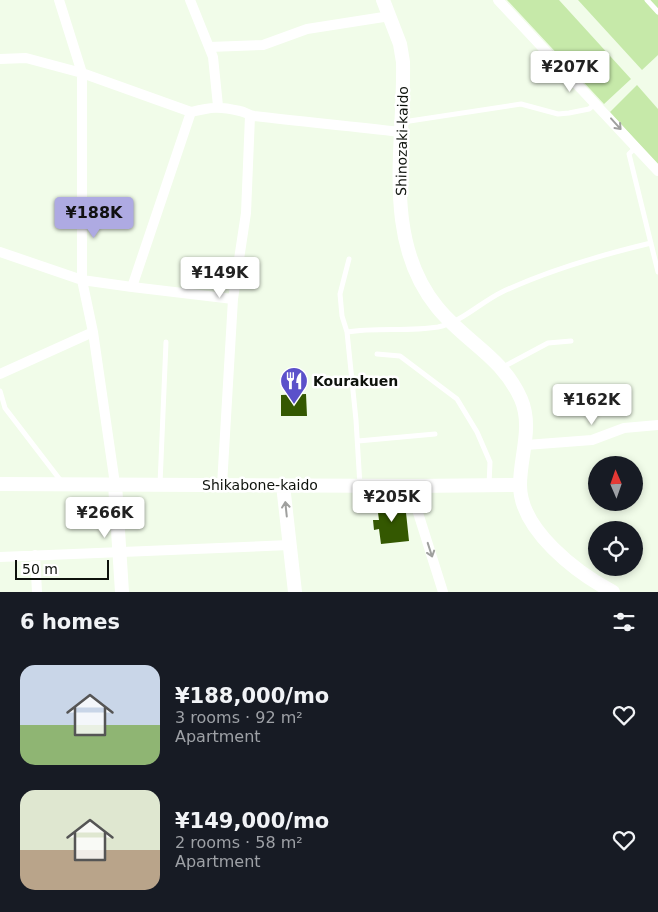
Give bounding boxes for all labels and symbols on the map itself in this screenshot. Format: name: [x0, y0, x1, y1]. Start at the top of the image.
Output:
pin: ¥207K: [535, 51, 605, 93]
street label: Shinozaki-kaido: [393, 86, 411, 196]
one-way arrow: [610, 118, 622, 131]
pin: ¥188K: [59, 196, 129, 239]
pin: ¥149K: [185, 256, 255, 299]
restaurant icon: Kourakuen: [279, 366, 309, 405]
place label: Kourakuen: [313, 373, 398, 389]
pin: ¥162K: [557, 384, 627, 426]
north arrow: [588, 456, 642, 511]
street label: Shikabone-kaido: [202, 477, 318, 493]
pin: ¥205K: [357, 480, 427, 523]
pin: ¥266K: [70, 496, 140, 539]
one-way arrow: [281, 501, 291, 517]
one-way arrow: [425, 542, 435, 558]
scale bar: [15, 557, 109, 580]

